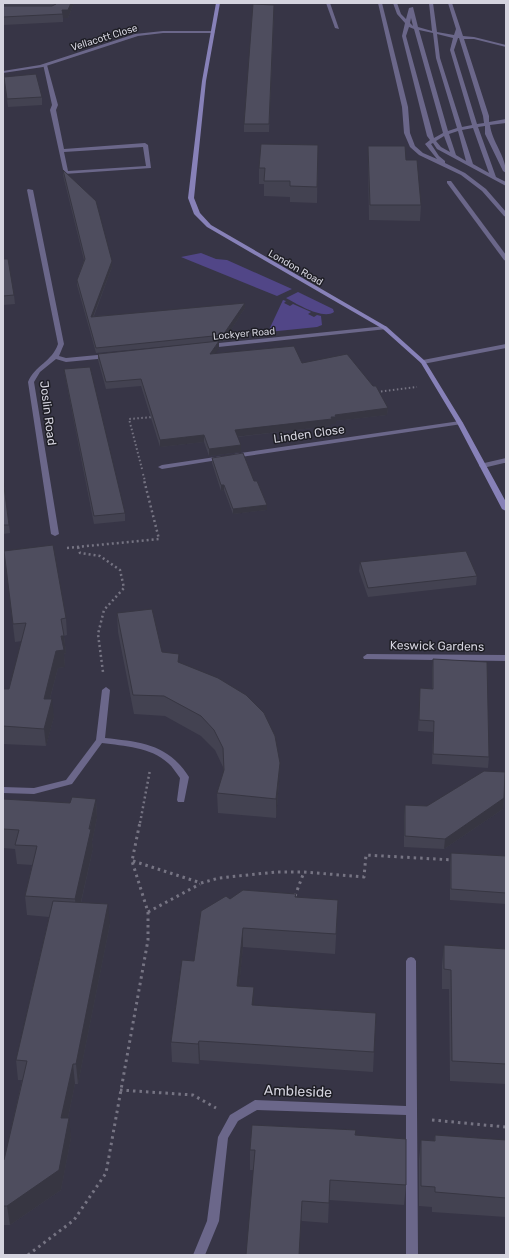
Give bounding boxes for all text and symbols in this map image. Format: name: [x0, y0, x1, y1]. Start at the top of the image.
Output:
street label: Vellacott Close: [70, 22, 139, 54]
street label: London Road: [266, 247, 325, 288]
street label: Lockyer Road: [212, 325, 276, 343]
street label: Joslin Road: [37, 380, 59, 446]
street label: Linden Close: [273, 422, 346, 446]
street label: Keswick Gardens: [390, 638, 484, 654]
street label: Ambleside: [264, 1082, 332, 1101]

